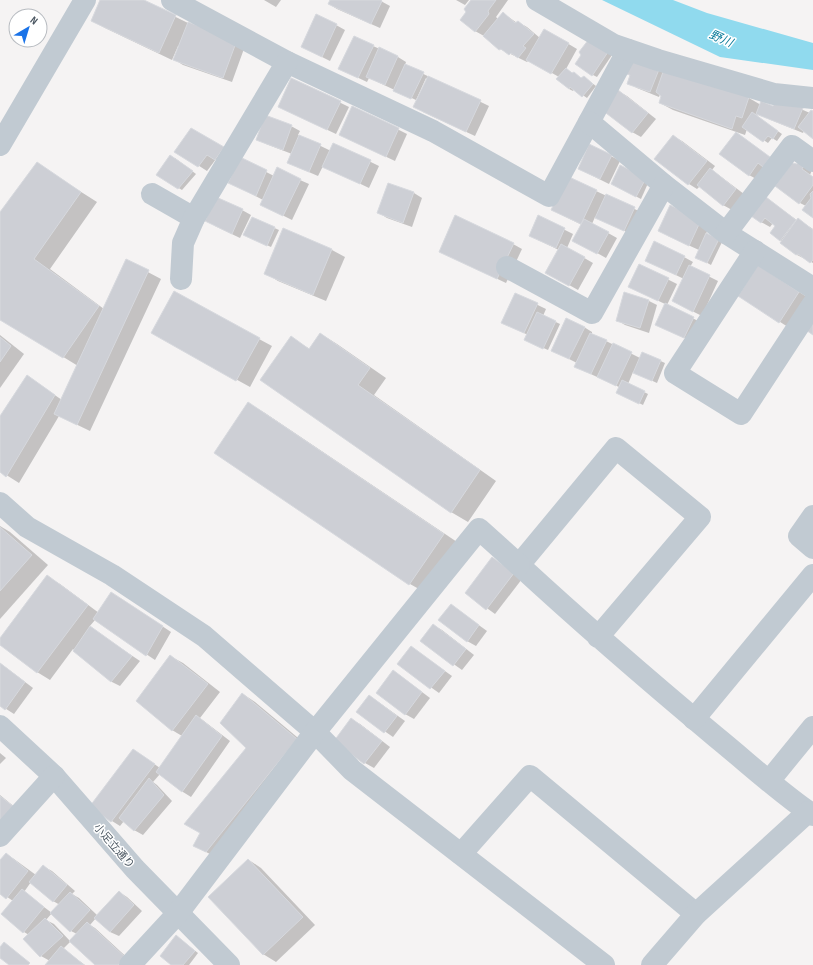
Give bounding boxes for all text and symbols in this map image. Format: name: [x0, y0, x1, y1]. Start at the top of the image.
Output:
north arrow: [8, 8, 48, 48]
text: N: [28, 14, 40, 28]
water label: 野川: [707, 27, 737, 52]
street label: 小足立通り: [91, 821, 137, 871]

